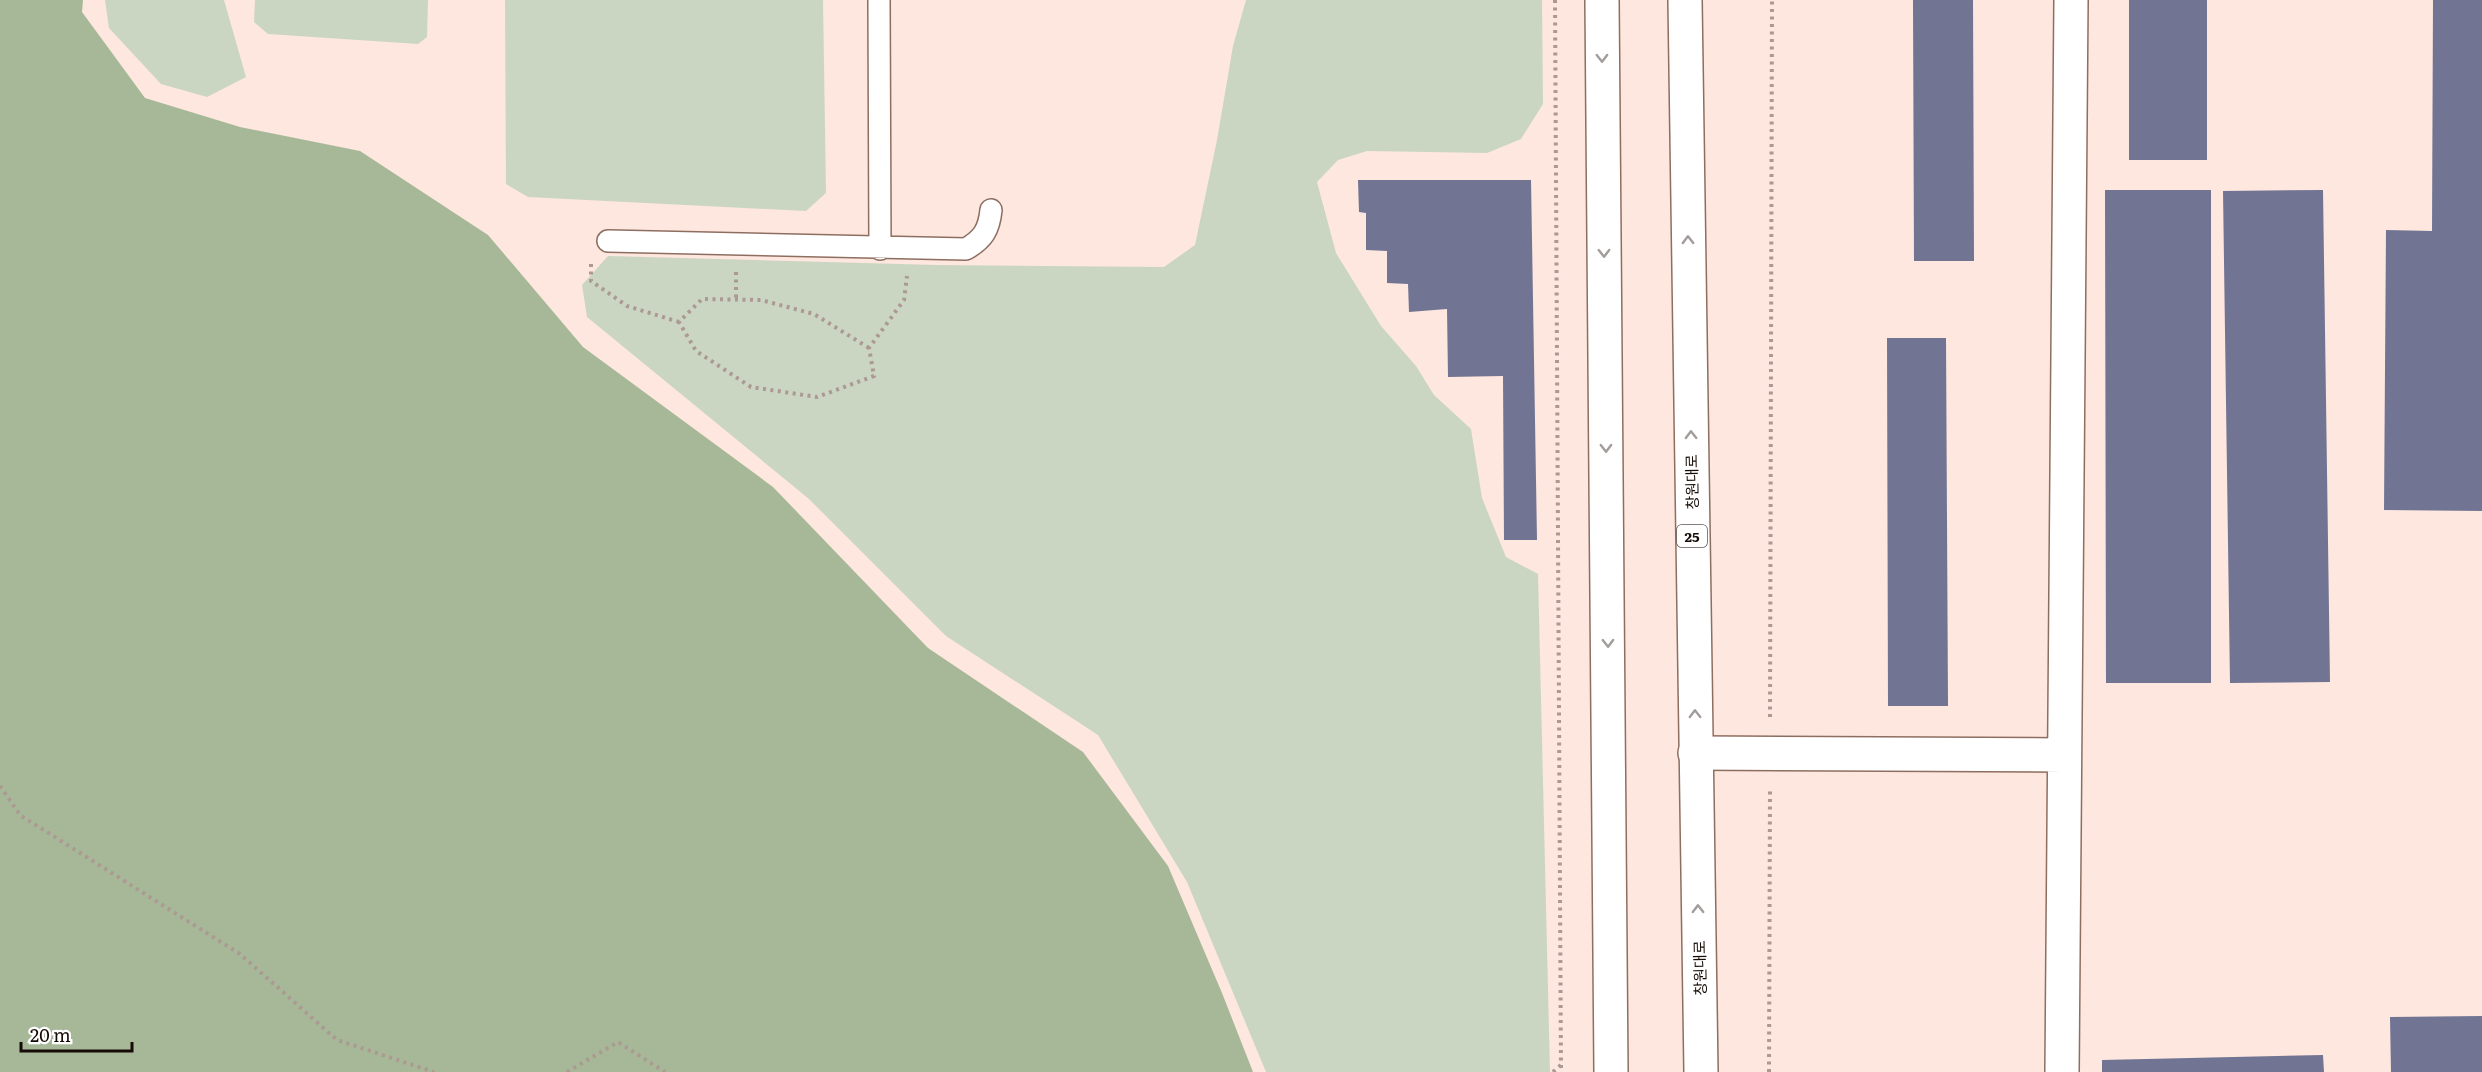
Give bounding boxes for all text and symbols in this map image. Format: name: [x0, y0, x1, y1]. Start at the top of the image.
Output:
one-way arrow: [1596, 54, 1608, 63]
one-way arrow: [1682, 235, 1694, 244]
one-way arrow: [1598, 249, 1610, 258]
one-way arrow: [1685, 430, 1697, 439]
one-way arrow: [1600, 444, 1612, 453]
street label: 창원대로: [1679, 454, 1703, 510]
road number: 25: [1677, 525, 1707, 547]
one-way arrow: [1601, 639, 1614, 648]
one-way arrow: [1688, 709, 1701, 718]
one-way arrow: [1691, 904, 1704, 913]
street label: 창원대로: [1687, 940, 1711, 996]
scale bar: [21, 1015, 132, 1053]
text: 20 m: [30, 1021, 71, 1048]

